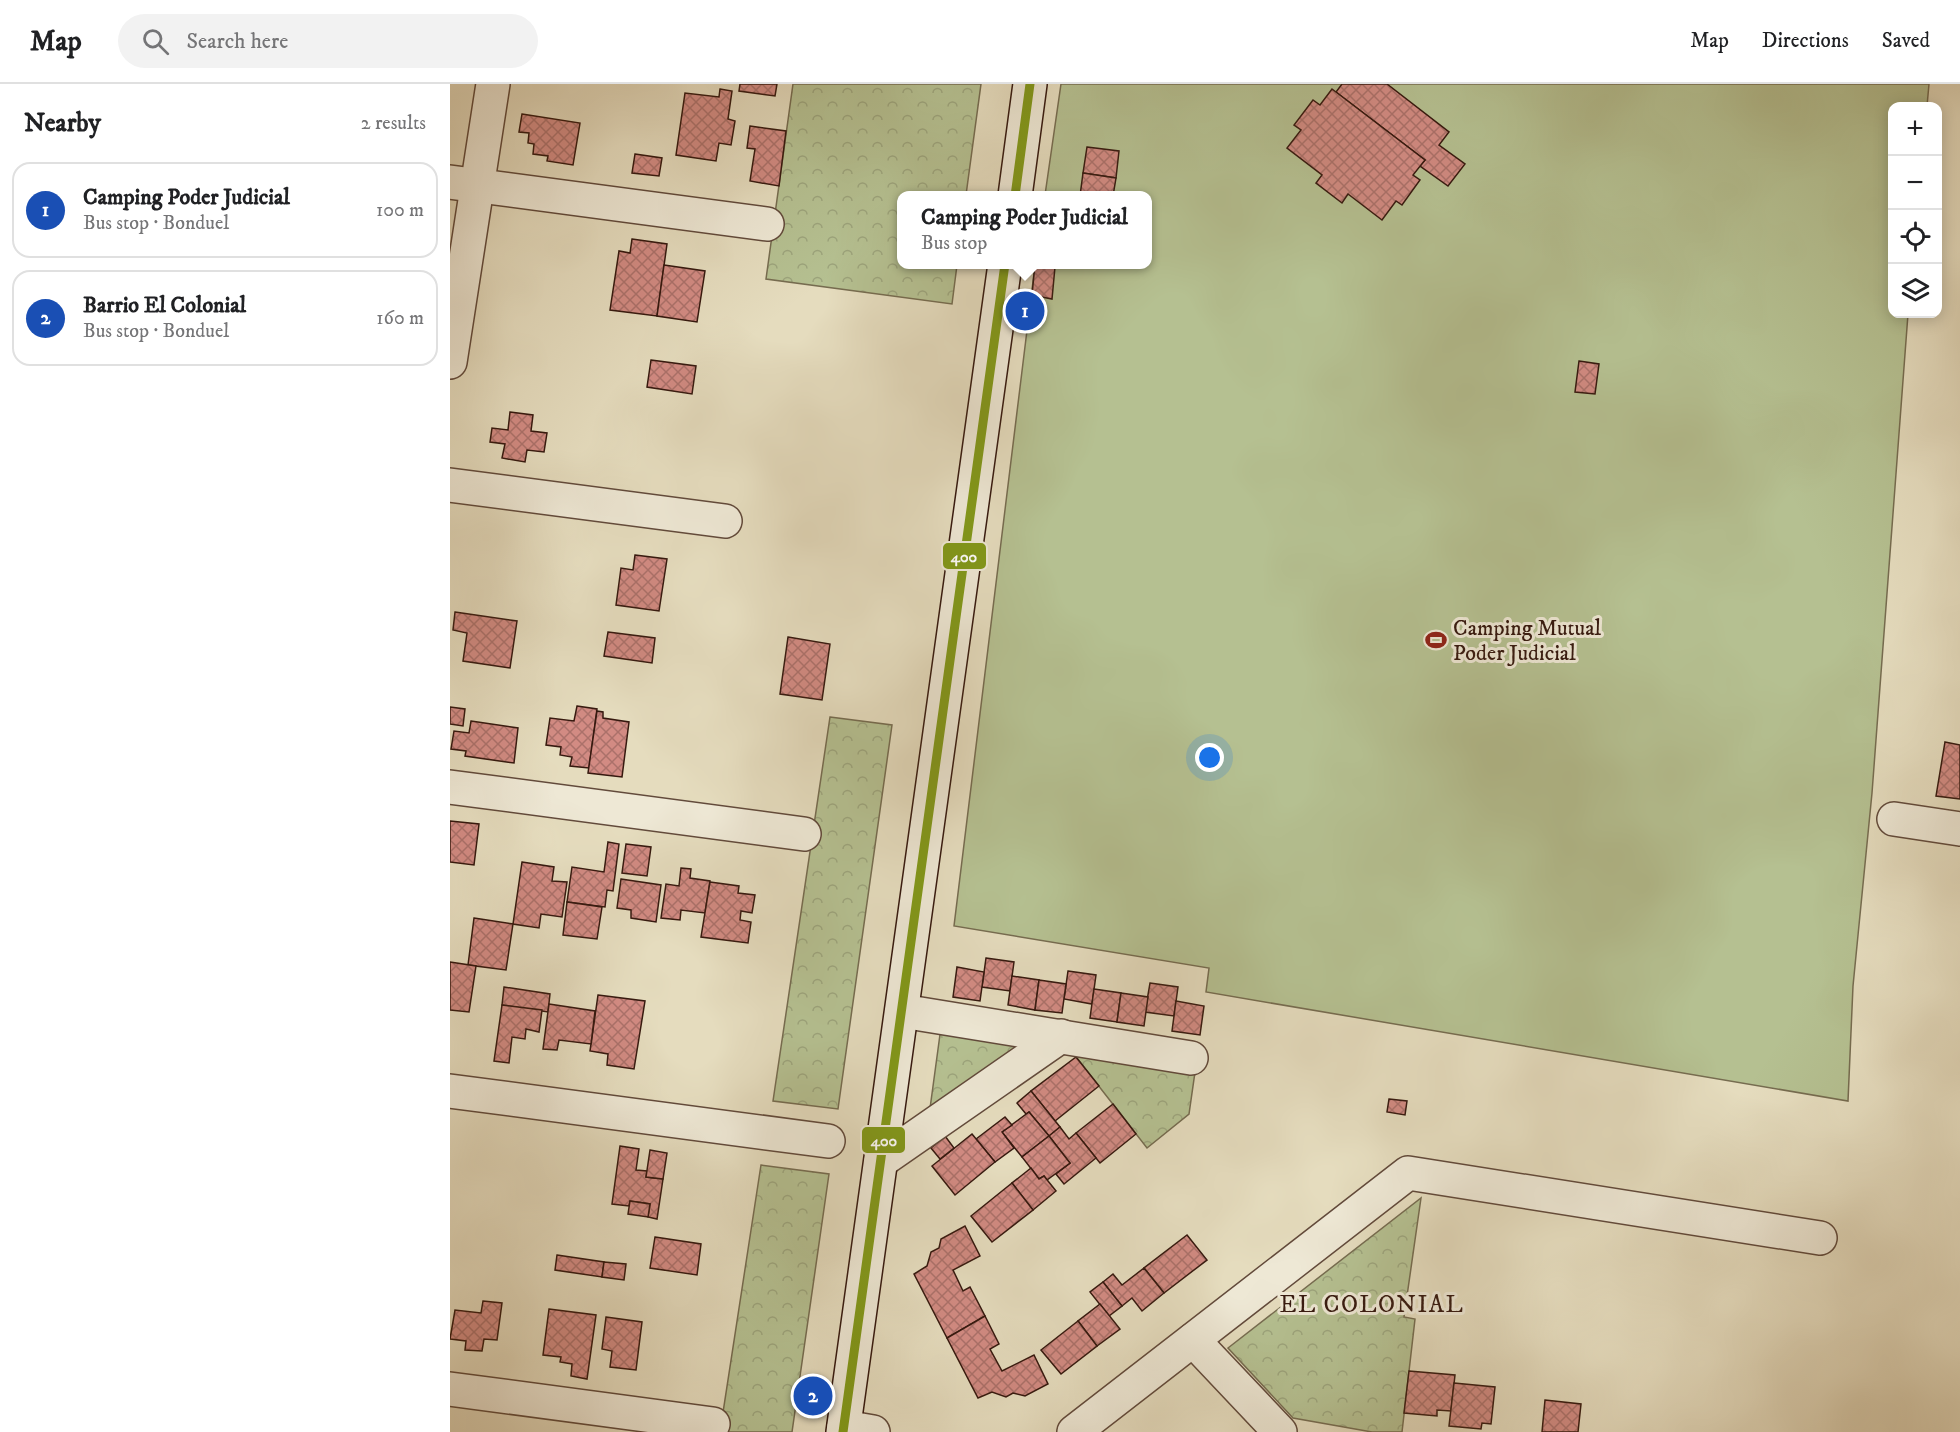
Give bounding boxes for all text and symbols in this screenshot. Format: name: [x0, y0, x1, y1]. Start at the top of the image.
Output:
search box: [118, 14, 538, 68]
text: Map: [30, 24, 82, 59]
icon: search: [139, 25, 172, 58]
text: Search here: [187, 28, 288, 55]
text: Map: [1690, 28, 1729, 54]
text: Directions: [1762, 28, 1849, 54]
text: Saved: [1882, 28, 1930, 54]
map controls: [1888, 102, 1942, 318]
button: +: [1888, 102, 1942, 156]
text: Nearby: [24, 107, 101, 140]
text: 2 results: [361, 111, 426, 136]
button: −: [1888, 156, 1942, 210]
text: Camping Poder Judicial: [83, 184, 290, 211]
popup: [897, 191, 1152, 269]
text: 1: [42, 198, 49, 223]
text: 100 m: [376, 198, 424, 223]
text: Camping Poder Judicial: [921, 204, 1128, 231]
button: locate: [1888, 210, 1942, 264]
text: Bus stop · Bonduel: [83, 211, 229, 236]
text: Bus stop: [921, 231, 987, 256]
button: layers: [1888, 264, 1942, 318]
pin: 1: [1006, 288, 1044, 334]
text: Barrio El Colonial: [83, 292, 246, 319]
text: 2: [41, 306, 50, 331]
text: 160 m: [376, 306, 424, 331]
text: Bus stop · Bonduel: [83, 319, 229, 344]
line badge: 400: [942, 542, 987, 570]
text: 400: [950, 547, 978, 567]
place label: Camping Mutual Poder Judicial: [1453, 615, 1602, 667]
sports icon: Camping Mutual Poder Judicial: [1424, 628, 1448, 652]
your location: [1195, 743, 1224, 772]
line badge: 400: [861, 1126, 906, 1154]
text: 400: [870, 1131, 898, 1151]
district label: EL COLONIAL: [1280, 1290, 1464, 1320]
pin: 2: [794, 1374, 832, 1418]

